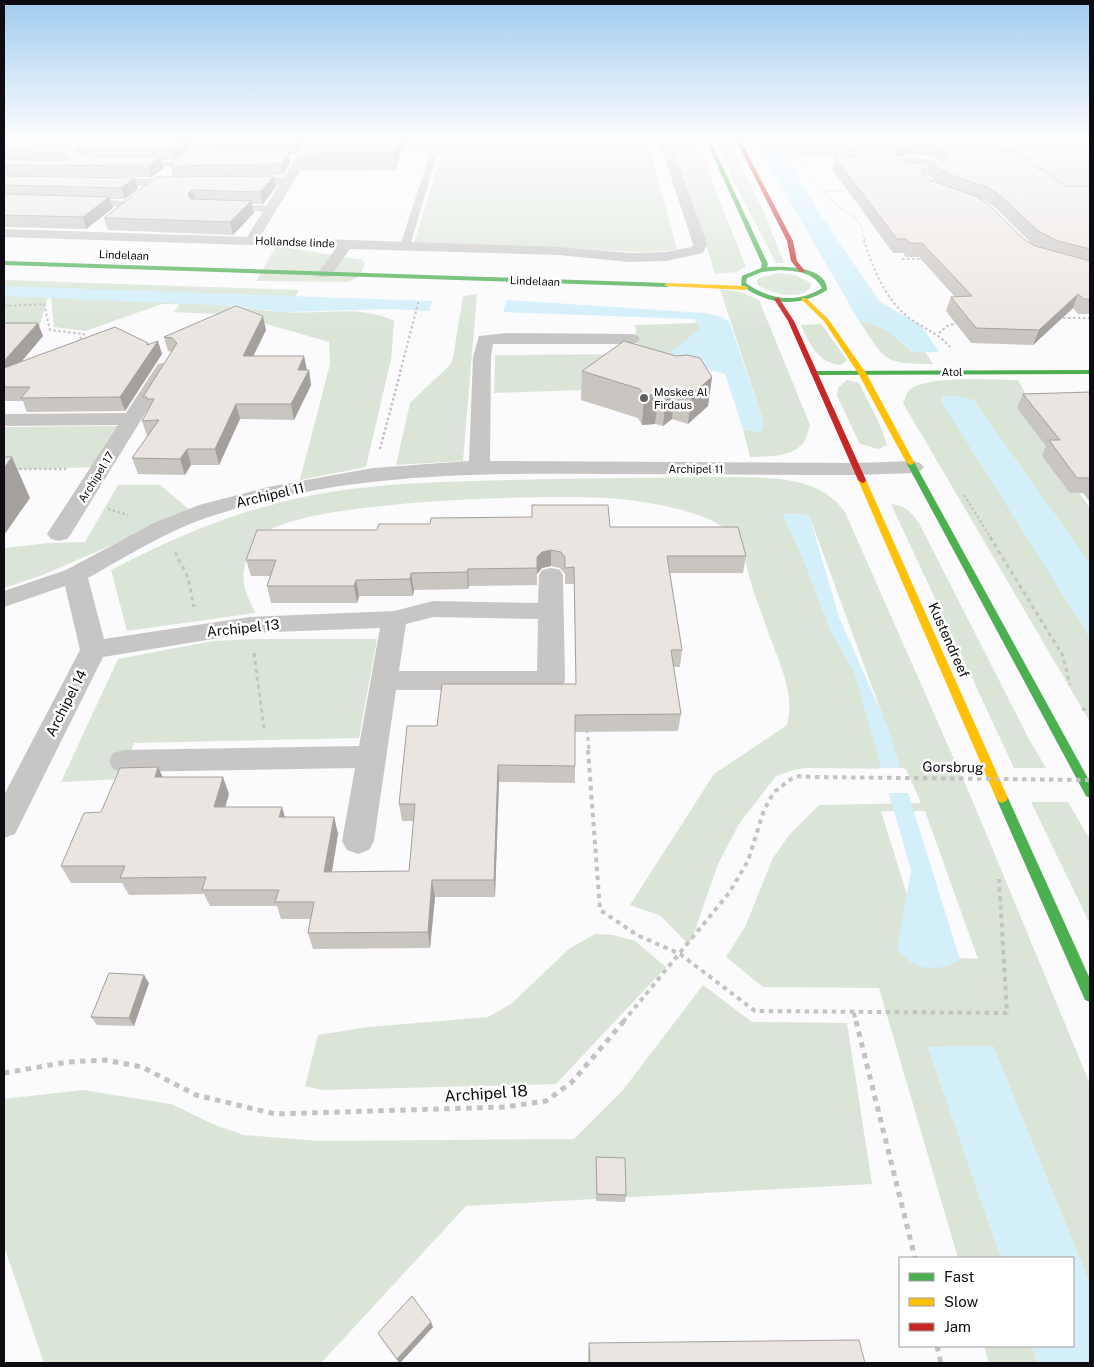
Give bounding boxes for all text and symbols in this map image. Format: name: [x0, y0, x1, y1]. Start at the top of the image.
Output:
street label: Hollandse linde: [255, 235, 335, 249]
street label: Lindelaan: [99, 248, 149, 262]
street label: Lindelaan: [510, 274, 560, 288]
street label: Atol: [942, 366, 962, 378]
place label: Moskee Al Firdaus: [654, 386, 708, 411]
marker: Moskee Al Firdaus: [638, 392, 650, 404]
street label: Archipel 17: [76, 449, 116, 504]
street label: Archipel 11: [669, 463, 723, 475]
street label: Archipel 11: [234, 479, 306, 511]
street label: Kustendreef: [925, 600, 973, 680]
street label: Archipel 13: [206, 616, 280, 640]
street label: Archipel 14: [42, 667, 90, 739]
street label: Gorsbrug: [922, 758, 984, 776]
street label: Archipel 18: [444, 1081, 528, 1106]
legend: [899, 1257, 1074, 1347]
text: Fast: [944, 1268, 974, 1285]
text: Slow: [944, 1293, 979, 1310]
text: Jam: [944, 1318, 971, 1335]

